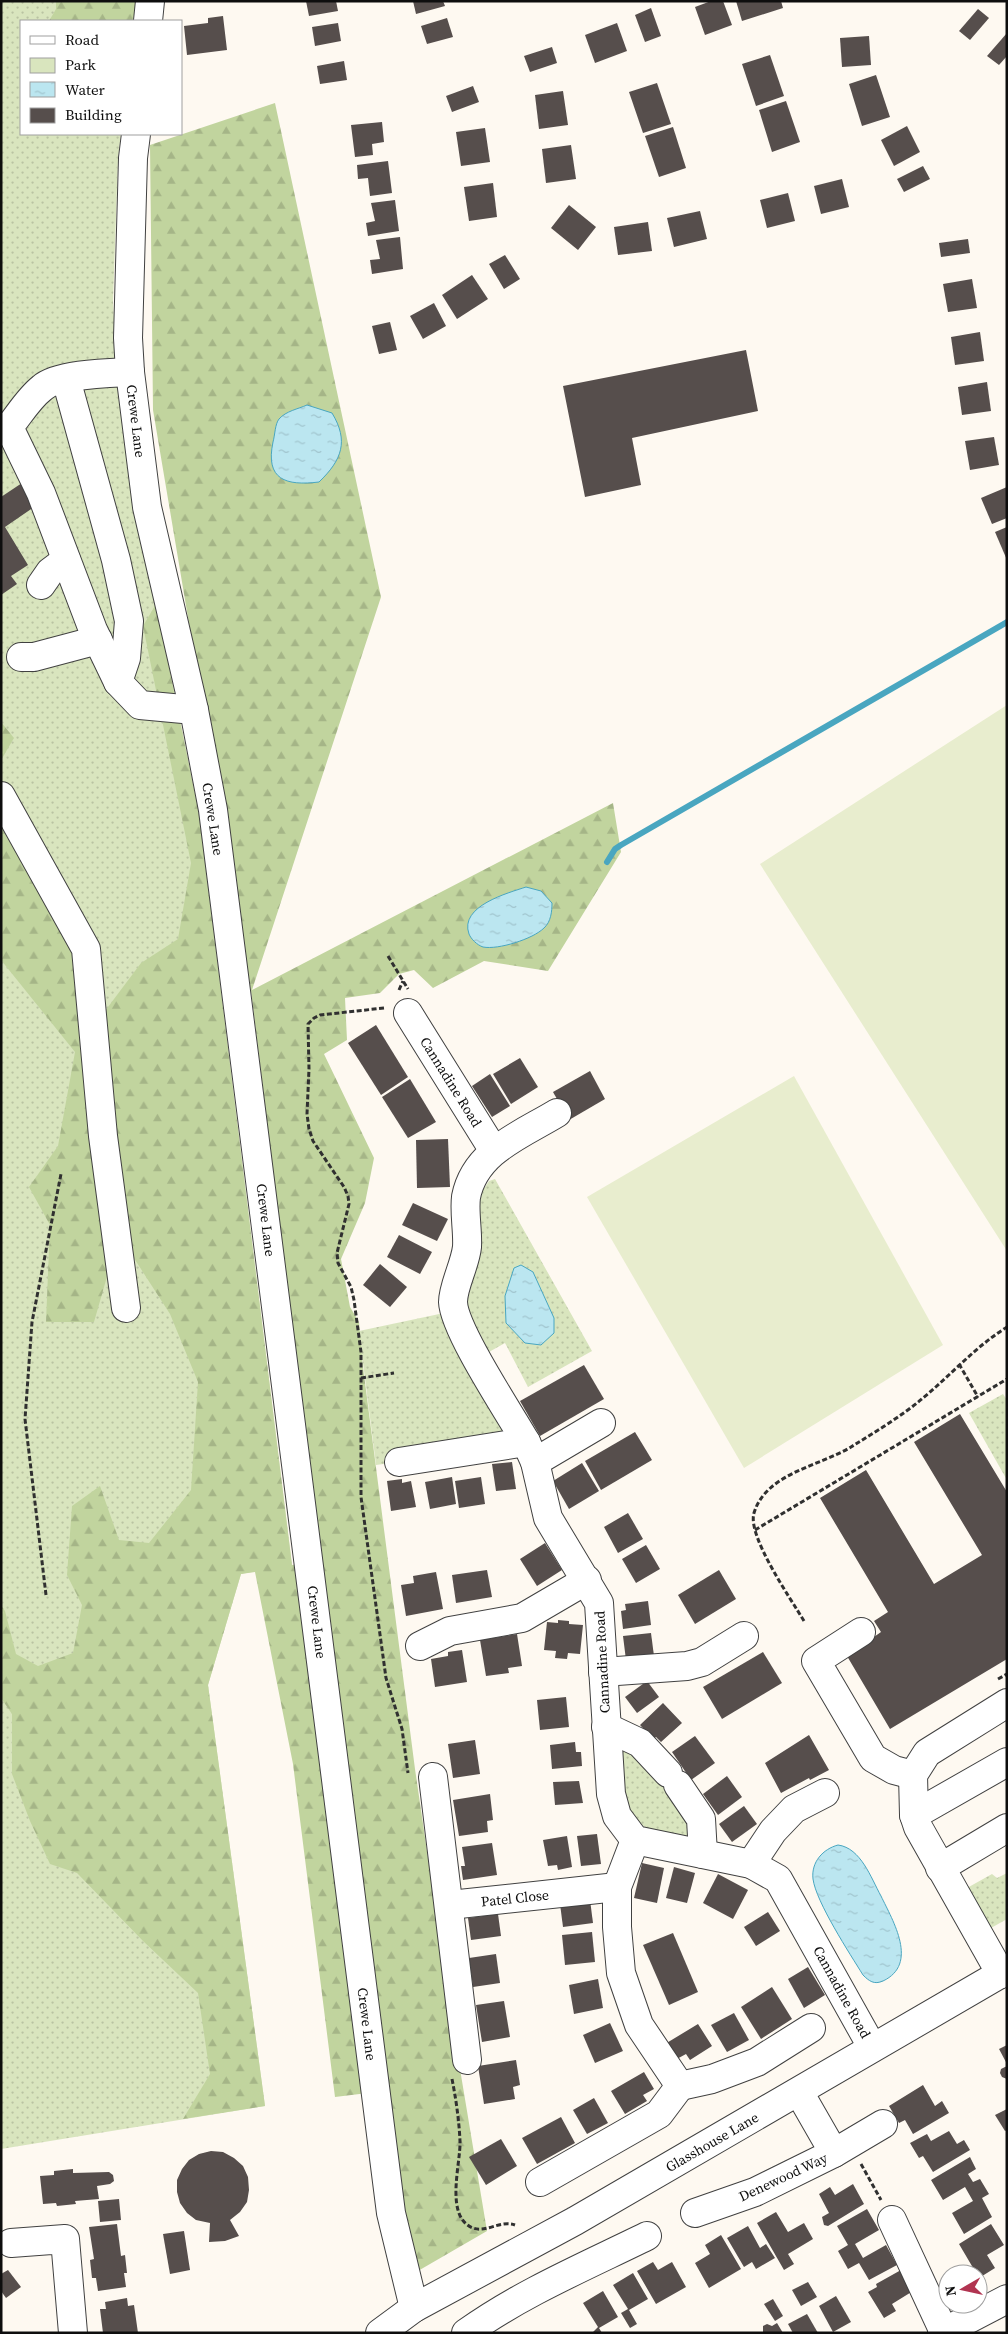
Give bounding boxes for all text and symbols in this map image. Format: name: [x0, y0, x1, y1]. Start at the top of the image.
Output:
legend: [20, 20, 182, 135]
text: Road: [65, 29, 99, 50]
text: Park: [65, 54, 97, 75]
text: Water: [65, 79, 106, 100]
text: Building: [65, 104, 122, 125]
street label: Crewe Lane: [122, 383, 150, 459]
street label: Crewe Lane: [197, 781, 229, 857]
street label: Cannadine Road: [415, 1033, 487, 1131]
street label: Crewe Lane: [252, 1182, 280, 1258]
street label: Crewe Lane: [303, 1584, 331, 1660]
street label: Cannadine Road: [589, 1610, 615, 1714]
street label: Patel Close: [480, 1884, 550, 1912]
street label: Cannadine Road: [808, 1942, 876, 2042]
street label: Crewe Lane: [353, 1986, 381, 2062]
street label: Glasshouse Lane: [662, 2107, 762, 2177]
street label: Denewood Way: [735, 2147, 831, 2206]
north arrow: [938, 2264, 988, 2314]
text: N: [939, 2284, 961, 2298]

